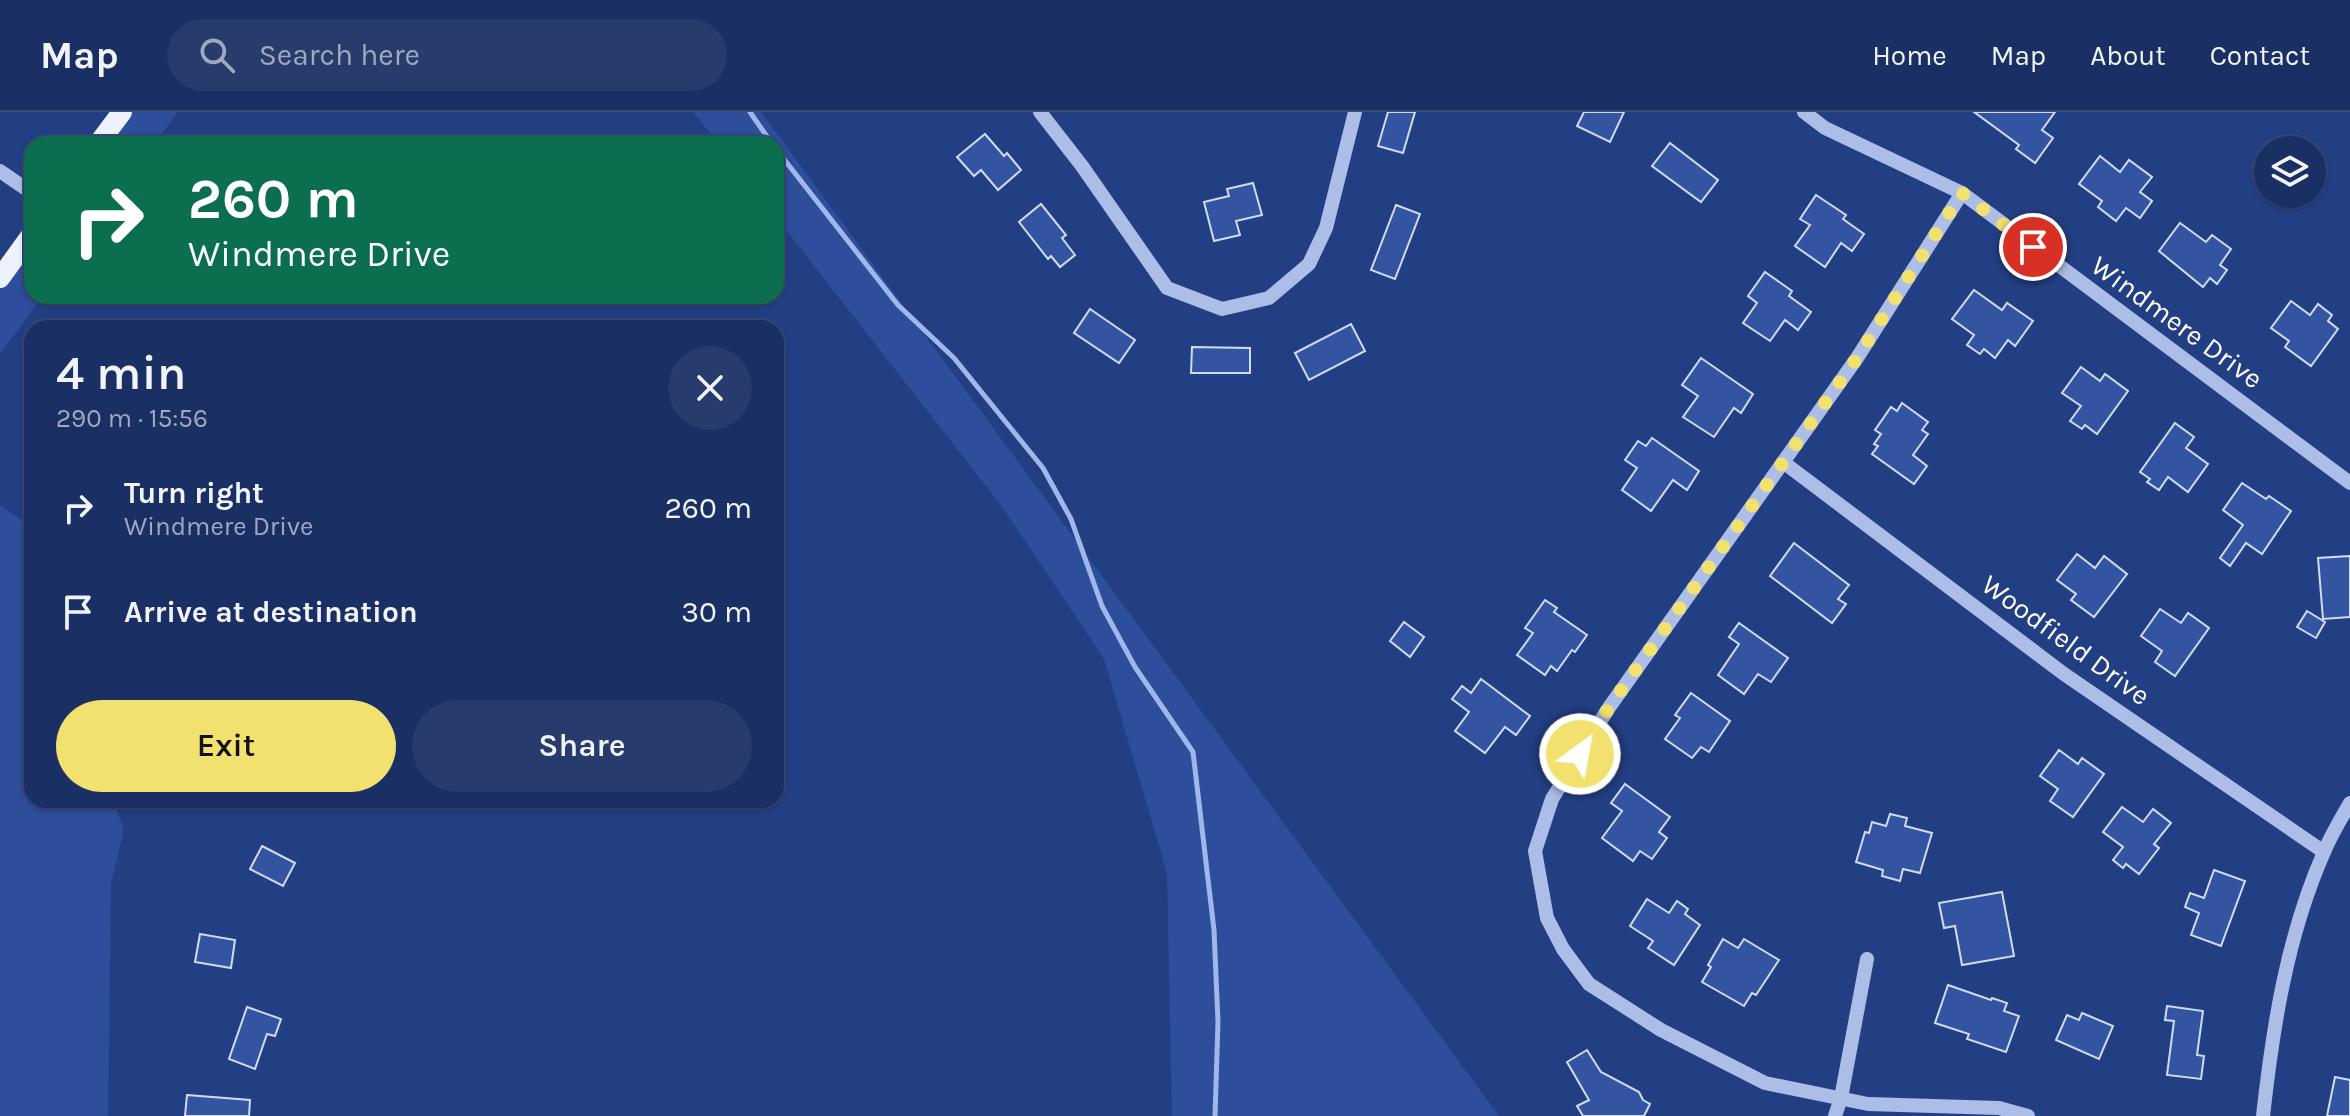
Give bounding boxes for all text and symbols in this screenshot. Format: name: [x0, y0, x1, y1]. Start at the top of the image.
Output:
search box: [167, 19, 727, 91]
text: Map: [40, 33, 119, 78]
icon: search: [195, 33, 239, 77]
text: Search here: [259, 37, 420, 73]
text: Home: [1872, 39, 1947, 72]
text: Map: [1991, 39, 2046, 72]
text: About: [2090, 39, 2166, 72]
text: Contact: [2210, 39, 2310, 72]
map controls: [2254, 136, 2326, 208]
button: layers: [2254, 136, 2326, 208]
text: 260 m: [188, 166, 359, 231]
icon: right: [56, 168, 160, 272]
pin: [1999, 213, 2067, 281]
icon: arrive: [2011, 225, 2055, 269]
text: Windmere Drive: [188, 233, 450, 275]
street label: Windmere Drive: [2085, 249, 2269, 395]
text: 4 min: [56, 345, 186, 401]
button: close: [668, 346, 752, 430]
text: 290 m · 15:56: [56, 403, 208, 434]
text: Turn right: [124, 475, 264, 511]
icon: right: [56, 486, 100, 530]
text: 260 m: [664, 490, 752, 526]
text: Windmere Drive: [124, 511, 313, 542]
street label: Woodfield Drive: [1975, 568, 2157, 712]
icon: arrive: [56, 590, 100, 634]
text: Arrive at destination: [124, 594, 418, 630]
text: 30 m: [681, 594, 752, 630]
button: Exit: [56, 700, 396, 792]
button: Share: [412, 700, 752, 792]
position arrow: [1538, 712, 1622, 796]

